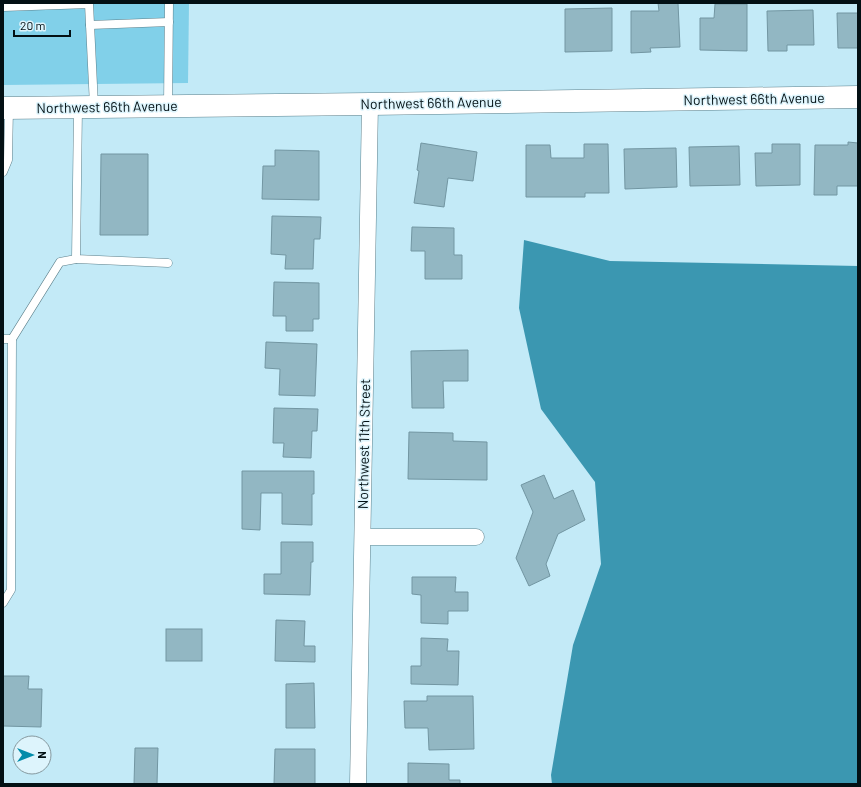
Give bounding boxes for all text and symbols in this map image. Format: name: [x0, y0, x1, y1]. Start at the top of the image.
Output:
scale bar: [14, 12, 70, 38]
text: 20 m: [20, 18, 46, 32]
street label: Northwest 66th Avenue: [683, 89, 825, 108]
street label: Northwest 66th Avenue: [360, 93, 502, 112]
street label: Northwest 66th Avenue: [36, 97, 178, 116]
street label: Northwest 11th Street: [354, 379, 373, 509]
north arrow: [12, 735, 52, 775]
text: N: [36, 751, 49, 759]

